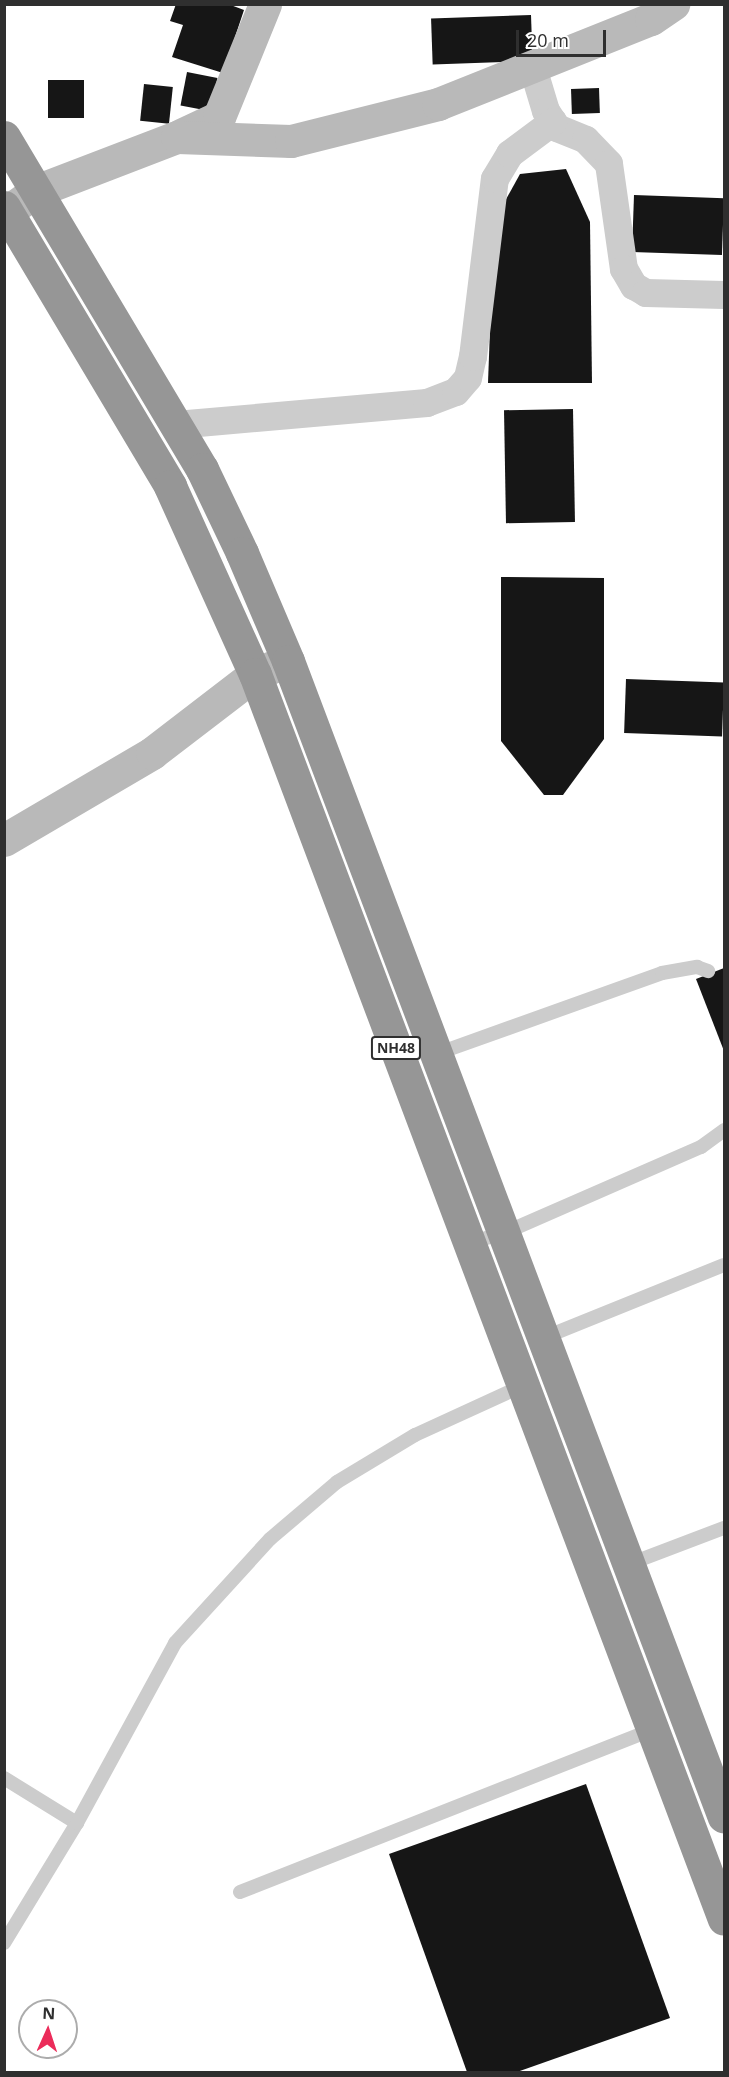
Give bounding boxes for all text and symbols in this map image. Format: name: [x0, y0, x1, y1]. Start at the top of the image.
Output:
scale bar: [519, 18, 609, 56]
text: 20 m: [527, 28, 569, 52]
road number: NH48: [370, 1037, 422, 1059]
north arrow: [18, 1999, 78, 2059]
text: N: [42, 2002, 56, 2024]

